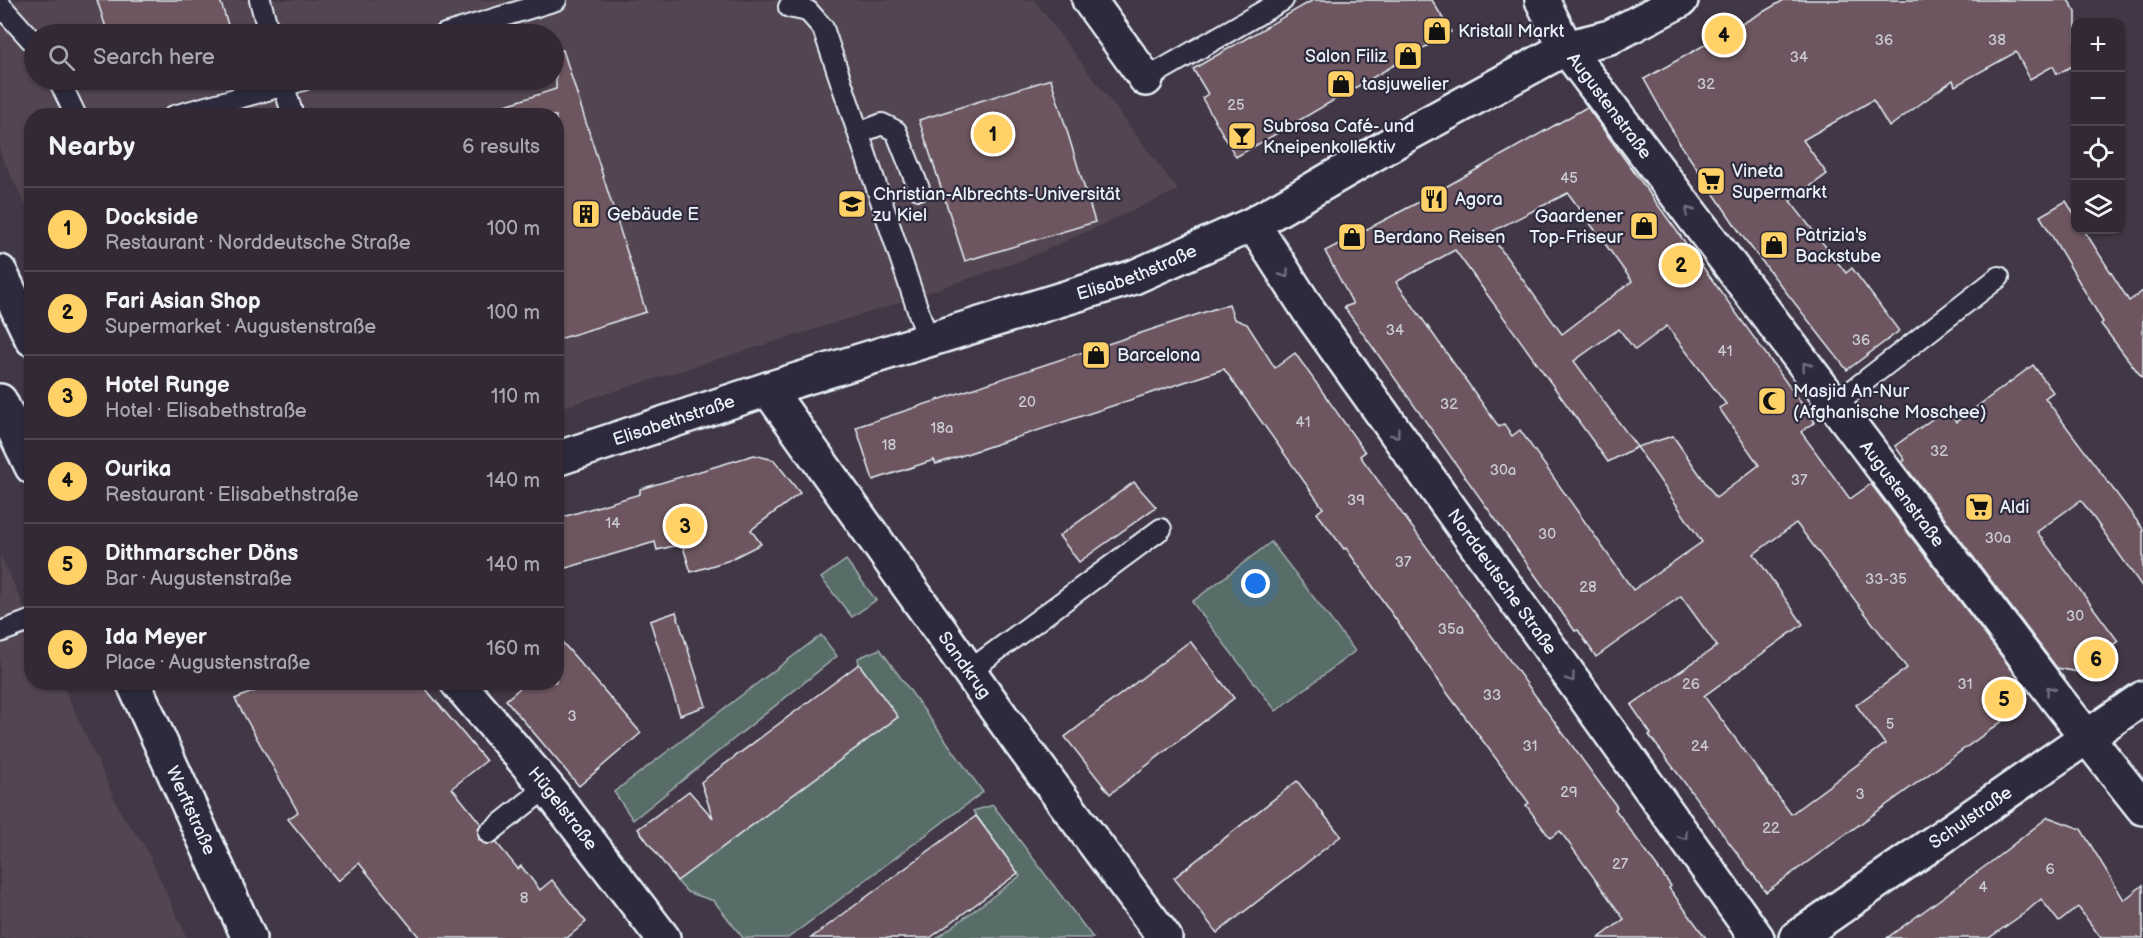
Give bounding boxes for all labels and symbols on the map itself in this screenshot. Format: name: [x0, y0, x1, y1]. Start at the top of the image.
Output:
pin: 4: [1704, 12, 1744, 57]
shop icon: Kristall Markt: [1421, 15, 1453, 47]
place label: Kristall Markt: [1458, 21, 1565, 42]
house number: 36: [1875, 31, 1893, 50]
house number: 38: [1988, 31, 2006, 50]
shop icon: Salon Filiz: [1392, 40, 1424, 72]
place label: Salon Filiz: [1305, 46, 1387, 67]
house number: 34: [1790, 48, 1808, 67]
street label: Augustenstraße: [1562, 49, 1656, 164]
shop icon: tasjuwelier: [1325, 68, 1357, 100]
place label: tasjuwelier: [1362, 74, 1449, 95]
house number: 32: [1697, 75, 1715, 94]
house number: 25: [1227, 96, 1245, 115]
pin: 1: [974, 112, 1012, 156]
place label: Subrosa Café- und Kneipenkollektiv: [1263, 116, 1414, 158]
bar icon: Subrosa Café- und Kneipenkollektiv: [1226, 120, 1258, 152]
place label: Vineta Supermarkt: [1732, 161, 1827, 203]
supermarket icon: Vineta Supermarkt: [1695, 165, 1727, 197]
house number: 45: [1560, 169, 1578, 188]
restaurant icon: Agora: [1418, 183, 1450, 215]
place label: Christian-Albrechts-Universität zu Kiel: [873, 184, 1121, 226]
school or university icon: Christian-Albrechts-Universität zu Kiel: [836, 188, 868, 220]
place label: Agora: [1455, 189, 1503, 210]
building icon: Gebäude E: [570, 198, 602, 230]
place label: Gebäude E: [607, 204, 699, 225]
place label: Gaardener Top-Friseur: [1529, 206, 1623, 248]
one-way arrow: [1685, 206, 1696, 217]
shop icon: Gaardener Top-Friseur: [1628, 210, 1660, 242]
shop icon: Berdano Reisen: [1336, 221, 1368, 253]
place label: Patrizia's Backstube: [1795, 225, 1881, 267]
place label: Berdano Reisen: [1373, 227, 1505, 248]
shop icon: Patrizia's Backstube: [1758, 229, 1790, 261]
street label: Elisabethstraße: [1074, 240, 1200, 305]
pin: 2: [1662, 242, 1700, 288]
one-way arrow: [1278, 267, 1289, 278]
house number: 34: [1386, 321, 1404, 340]
house number: 36: [1852, 331, 1870, 350]
shop icon: Barcelona: [1080, 339, 1112, 371]
house number: 41: [1718, 342, 1732, 361]
place label: Barcelona: [1117, 345, 1200, 366]
one-way arrow: [1803, 362, 1814, 373]
place label: Masjid An-Nur (Afghanische Moschee): [1793, 381, 1986, 423]
mosque icon: Masjid An-Nur (Afghanische Moschee): [1756, 385, 1788, 417]
street label: Elisabethstraße: [610, 391, 738, 450]
house number: 20: [1018, 393, 1036, 412]
house number: 32: [1440, 395, 1458, 414]
house number: 41: [1296, 413, 1310, 432]
house number: 18a: [930, 419, 954, 438]
one-way arrow: [1389, 427, 1400, 438]
house number: 18: [882, 436, 897, 455]
street label: Augustenstraße: [1855, 437, 1949, 552]
house number: 32: [1930, 442, 1948, 461]
house number: 30a: [1490, 461, 1516, 480]
house number: 37: [1791, 471, 1808, 490]
house number: 39: [1347, 491, 1365, 510]
supermarket icon: Aldi: [1963, 491, 1995, 523]
place label: Aldi: [2000, 497, 2029, 518]
pin: 3: [666, 504, 704, 548]
street label: Norddeutsche Straße: [1443, 505, 1561, 659]
house number: 14: [606, 514, 620, 533]
house number: 30: [1538, 525, 1556, 544]
house number: 30a: [1985, 529, 2011, 548]
house number: 37: [1395, 553, 1412, 572]
your location: [1241, 569, 1270, 598]
house number: 33-35: [1865, 570, 1907, 589]
house number: 28: [1579, 578, 1597, 597]
house number: 30: [2066, 607, 2084, 626]
house number: 35a: [1438, 620, 1464, 639]
street label: Sandkrug: [933, 628, 995, 703]
pin: 6: [2076, 636, 2116, 682]
one-way arrow: [1564, 671, 1575, 682]
house number: 26: [1682, 675, 1700, 694]
house number: 31: [1957, 675, 1973, 694]
pin: 5: [1984, 676, 2024, 722]
one-way arrow: [2047, 685, 2058, 696]
house number: 33: [1483, 686, 1501, 705]
house number: 3: [567, 707, 577, 726]
house number: 5: [1886, 715, 1894, 734]
house number: 31: [1522, 737, 1538, 756]
house number: 24: [1691, 737, 1709, 756]
street label: Werftstraße: [162, 763, 220, 859]
street label: Hügelstraße: [523, 763, 602, 855]
street label: Schulstraße: [1925, 782, 2016, 854]
house number: 29: [1560, 783, 1578, 802]
house number: 3: [1855, 785, 1865, 804]
house number: 22: [1762, 819, 1780, 838]
one-way arrow: [1677, 830, 1688, 841]
house number: 27: [1612, 855, 1629, 874]
house number: 6: [2045, 860, 2055, 879]
house number: 4: [1978, 878, 1988, 897]
house number: 8: [520, 889, 529, 908]

